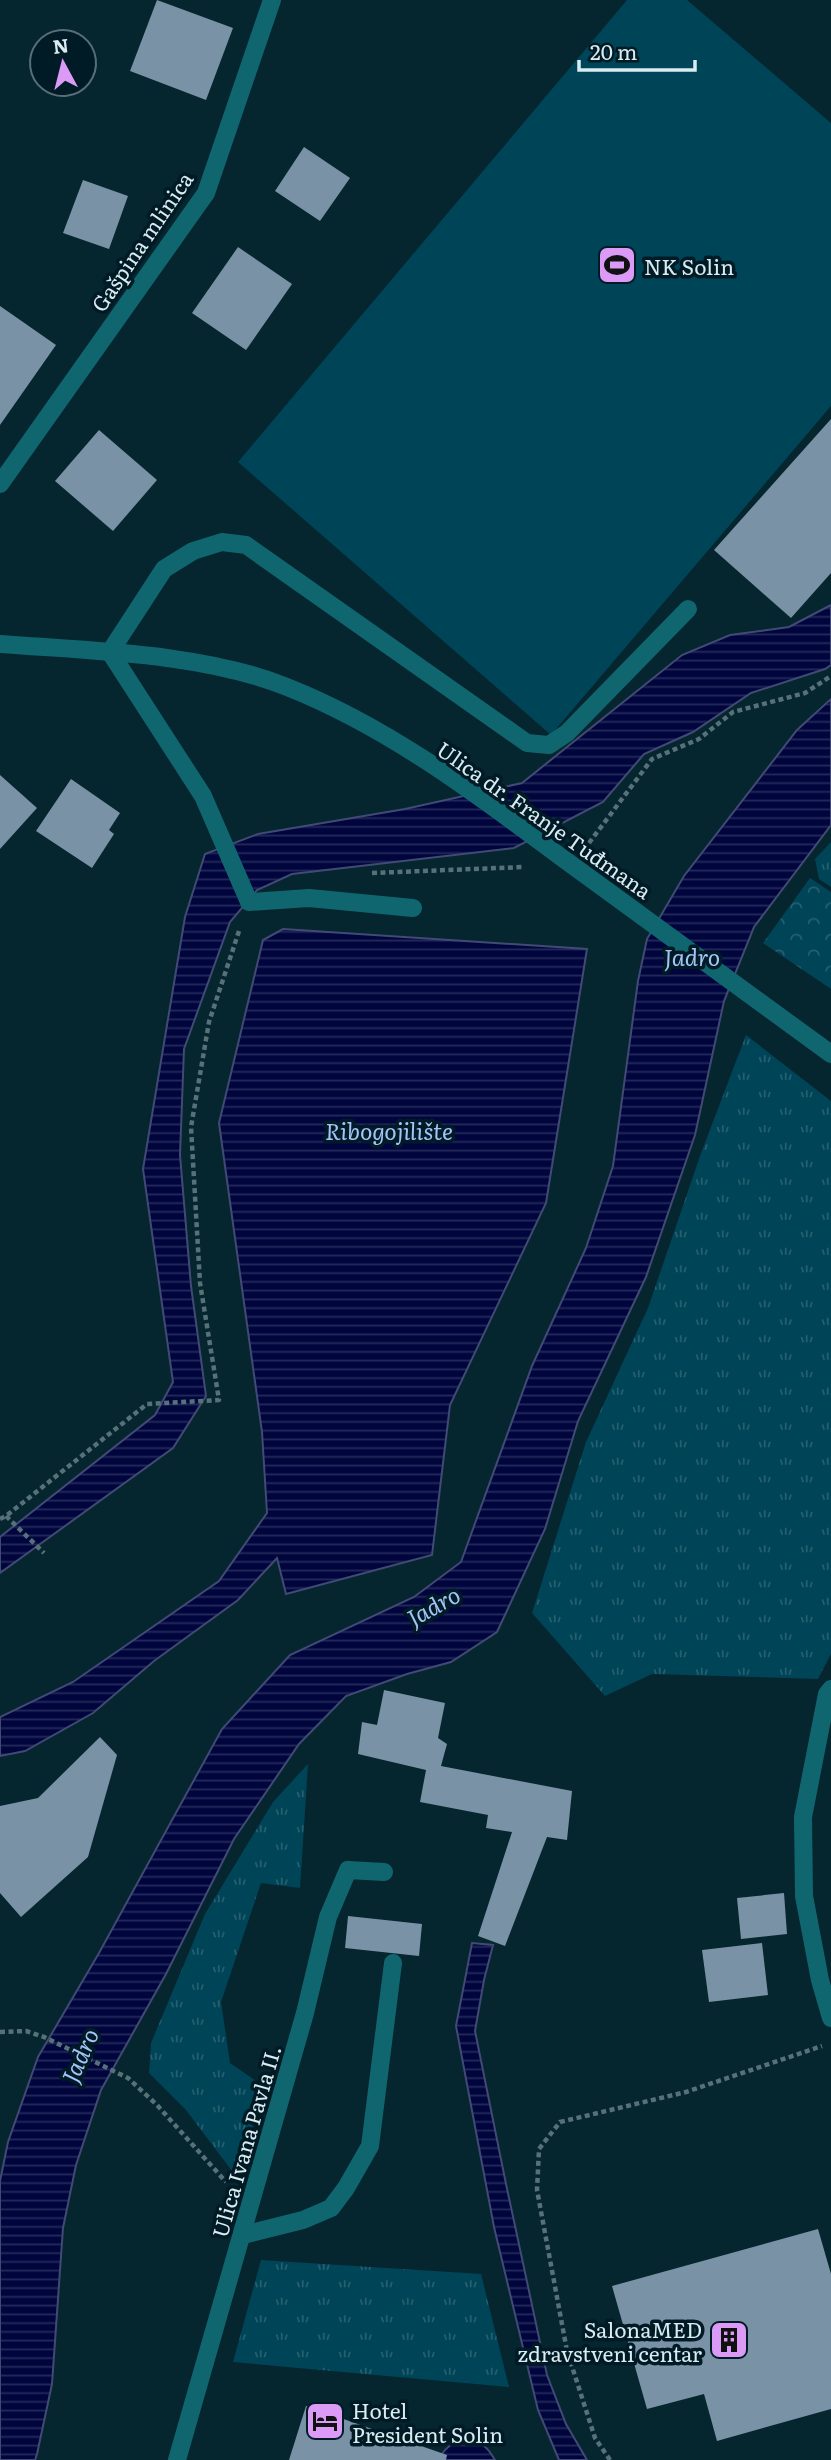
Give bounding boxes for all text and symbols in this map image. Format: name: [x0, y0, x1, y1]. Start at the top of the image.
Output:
north arrow: [28, 28, 98, 98]
scale bar: [579, 28, 694, 72]
text: N: [51, 30, 70, 60]
text: 20 m: [590, 35, 637, 66]
street label: Gašpina mlinica: [83, 164, 200, 317]
sports icon: NK Solin: [596, 244, 638, 286]
place label: NK Solin: [644, 250, 734, 281]
street label: Ulica dr. Franje Tuđmana: [431, 733, 659, 905]
water label: Jadro: [664, 939, 720, 973]
water label: Ribogojilište: [325, 1113, 453, 1147]
water label: Jadro: [400, 1577, 466, 1633]
water label: Jadro: [52, 2022, 106, 2088]
street label: Ulica Ivana Pavla II.: [203, 2041, 287, 2241]
place label: SalonaMED zdravstveni centar: [518, 2313, 702, 2368]
building icon: SalonaMED zdravstveni centar: [708, 2319, 750, 2361]
place label: Hotel President Solin: [352, 2394, 503, 2449]
hotel icon: Hotel President Solin: [304, 2400, 346, 2442]

